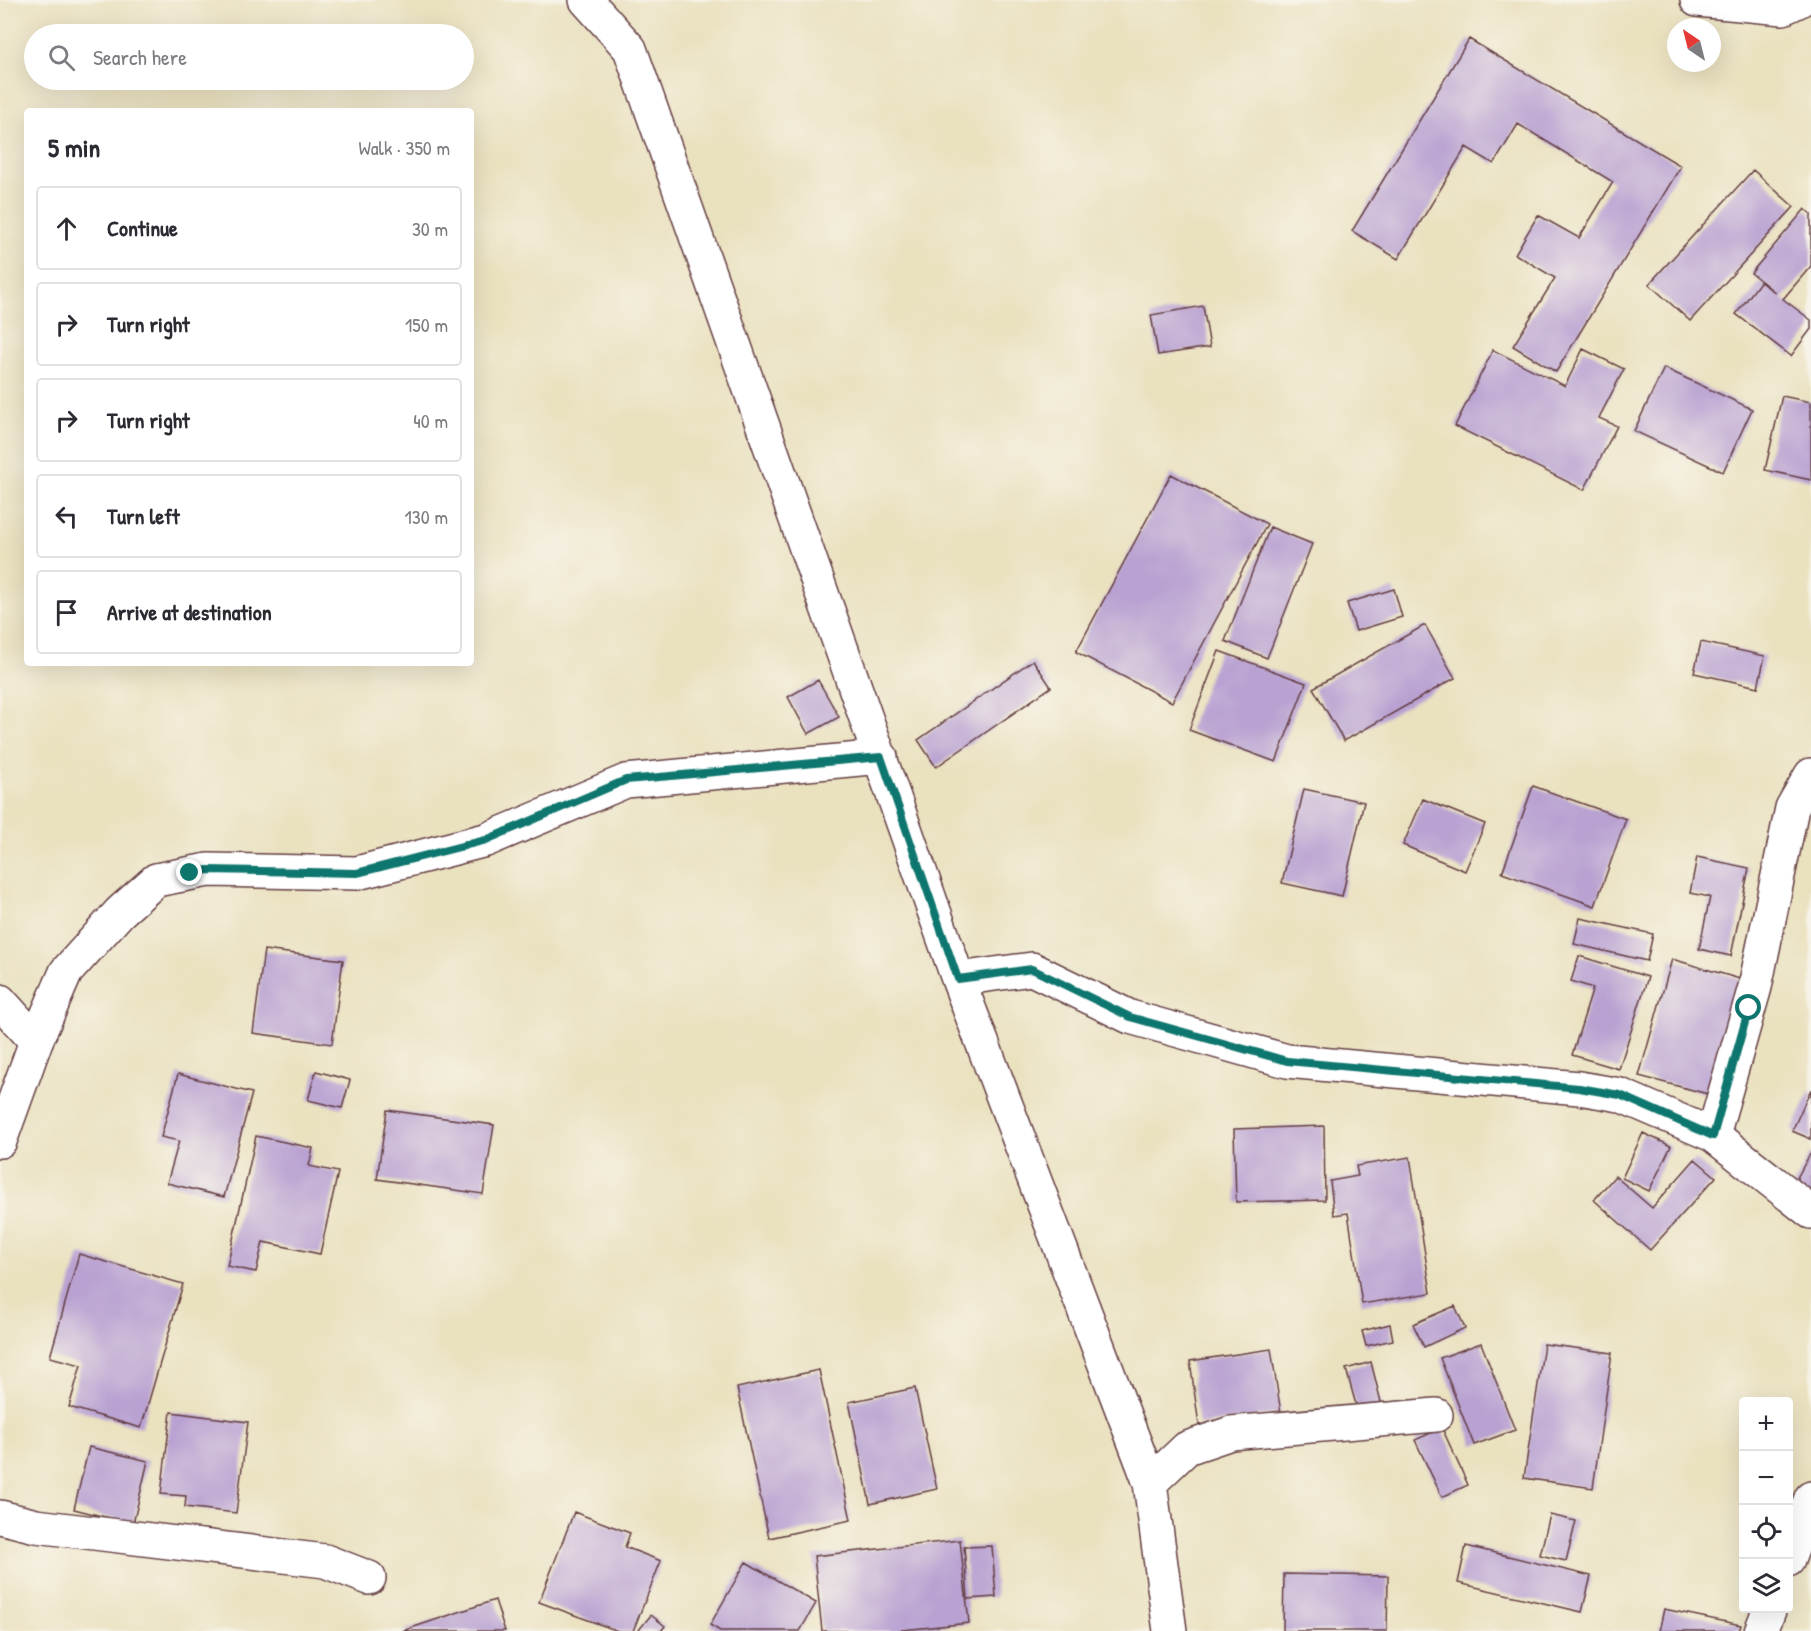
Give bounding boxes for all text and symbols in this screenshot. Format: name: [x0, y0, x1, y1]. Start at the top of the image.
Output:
north arrow: [1667, 18, 1721, 72]
search box: [24, 24, 474, 90]
icon: search: [45, 41, 78, 74]
text: Search here: [93, 42, 187, 72]
text: 5 min: [48, 130, 100, 165]
text: Walk · 350 m: [358, 134, 450, 161]
icon: ahead: [50, 212, 83, 245]
text: Continue: [107, 213, 178, 243]
text: 30 m: [412, 215, 448, 242]
icon: right: [50, 308, 83, 341]
text: Turn right: [107, 309, 190, 339]
text: 150 m: [405, 311, 448, 338]
icon: right: [50, 404, 83, 437]
text: Turn right: [107, 405, 190, 435]
text: 40 m: [413, 407, 448, 434]
icon: left: [50, 500, 83, 533]
text: Turn left: [107, 501, 180, 531]
text: 130 m: [405, 503, 448, 530]
icon: arrive: [50, 596, 83, 629]
text: Arrive at destination: [107, 597, 272, 627]
route end: [176, 859, 202, 885]
route start: [1735, 994, 1761, 1020]
map controls: [1739, 1397, 1793, 1613]
button: +: [1739, 1397, 1793, 1451]
button: −: [1739, 1451, 1793, 1505]
button: locate: [1739, 1505, 1793, 1559]
button: layers: [1739, 1559, 1793, 1613]

